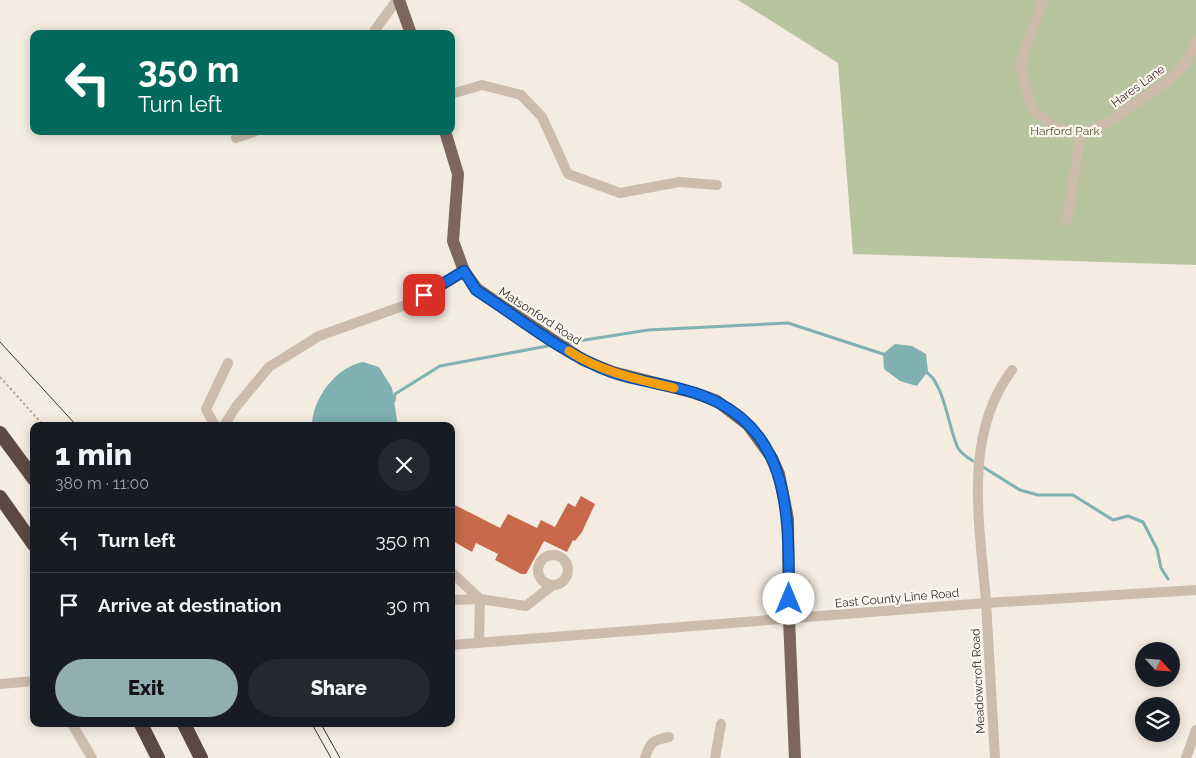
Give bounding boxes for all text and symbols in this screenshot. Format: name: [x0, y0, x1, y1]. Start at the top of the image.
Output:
text: 350 m: [138, 49, 239, 90]
icon: left: [55, 50, 120, 115]
street label: Hares Lane: [1108, 62, 1168, 110]
text: Turn left: [138, 91, 222, 117]
park label: Harford Park: [1030, 124, 1100, 138]
pin: [403, 274, 445, 316]
icon: arrive: [410, 281, 438, 309]
street label: Matsonford Road: [496, 284, 584, 348]
text: 1 min: [55, 437, 132, 472]
button: close: [378, 439, 430, 491]
text: 380 m · 11:00: [55, 474, 149, 493]
icon: left: [55, 526, 83, 554]
text: Turn left: [98, 529, 175, 551]
text: 350 m: [376, 529, 430, 551]
position arrow: [762, 572, 814, 624]
street label: East County Line Road: [834, 586, 960, 610]
icon: arrive: [55, 591, 83, 619]
text: Arrive at destination: [98, 594, 282, 616]
text: 30 m: [386, 594, 430, 616]
street label: Meadowcroft Road: [968, 628, 988, 734]
north arrow: [1135, 642, 1180, 688]
map controls: [1135, 642, 1180, 742]
button: Exit: [55, 659, 238, 717]
button: Share: [248, 659, 430, 717]
button: layers: [1135, 697, 1180, 742]

